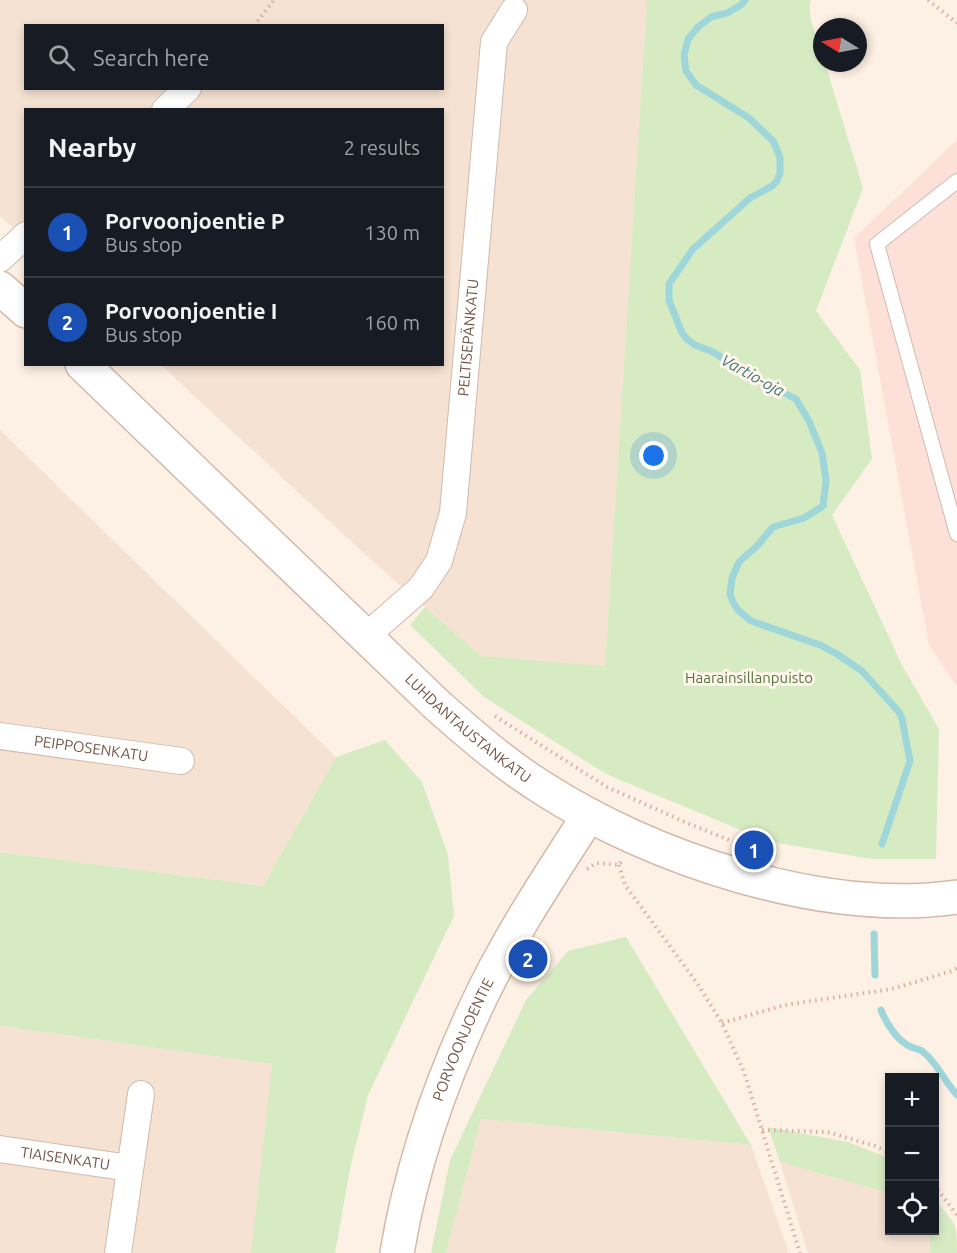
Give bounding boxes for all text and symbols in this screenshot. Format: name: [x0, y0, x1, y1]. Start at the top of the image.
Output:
north arrow: [813, 18, 867, 72]
search box: [24, 24, 444, 90]
icon: search: [45, 41, 78, 74]
text: Search here: [93, 45, 209, 70]
text: Nearby: [48, 133, 136, 162]
text: 2 results: [344, 136, 420, 159]
text: Porvoonjoentie P: [105, 208, 285, 233]
text: 1: [62, 221, 73, 244]
text: 130 m: [364, 221, 420, 244]
text: Bus stop: [105, 233, 182, 256]
street label: PELTISEPÄNKATU: [454, 278, 481, 397]
text: Porvoonjoentie I: [105, 298, 277, 323]
text: 2: [62, 311, 73, 334]
text: 160 m: [364, 311, 420, 334]
text: Bus stop: [105, 323, 182, 346]
water label: Vartio-oja: [718, 350, 788, 400]
your location: [639, 441, 668, 470]
park label: Haarainsillanpuisto: [685, 669, 813, 686]
street label: LUHDANTAUSTANKATU: [402, 670, 534, 786]
street label: PEIPPOSENKATU: [33, 732, 149, 764]
pin: 1: [734, 828, 774, 872]
pin: 2: [508, 936, 548, 982]
street label: PORVOONJOENTIE: [429, 975, 497, 1103]
map controls: [885, 1073, 939, 1235]
button: +: [885, 1073, 939, 1127]
button: −: [885, 1127, 939, 1181]
street label: TIAISENKATU: [20, 1143, 111, 1173]
button: locate: [885, 1181, 939, 1235]

